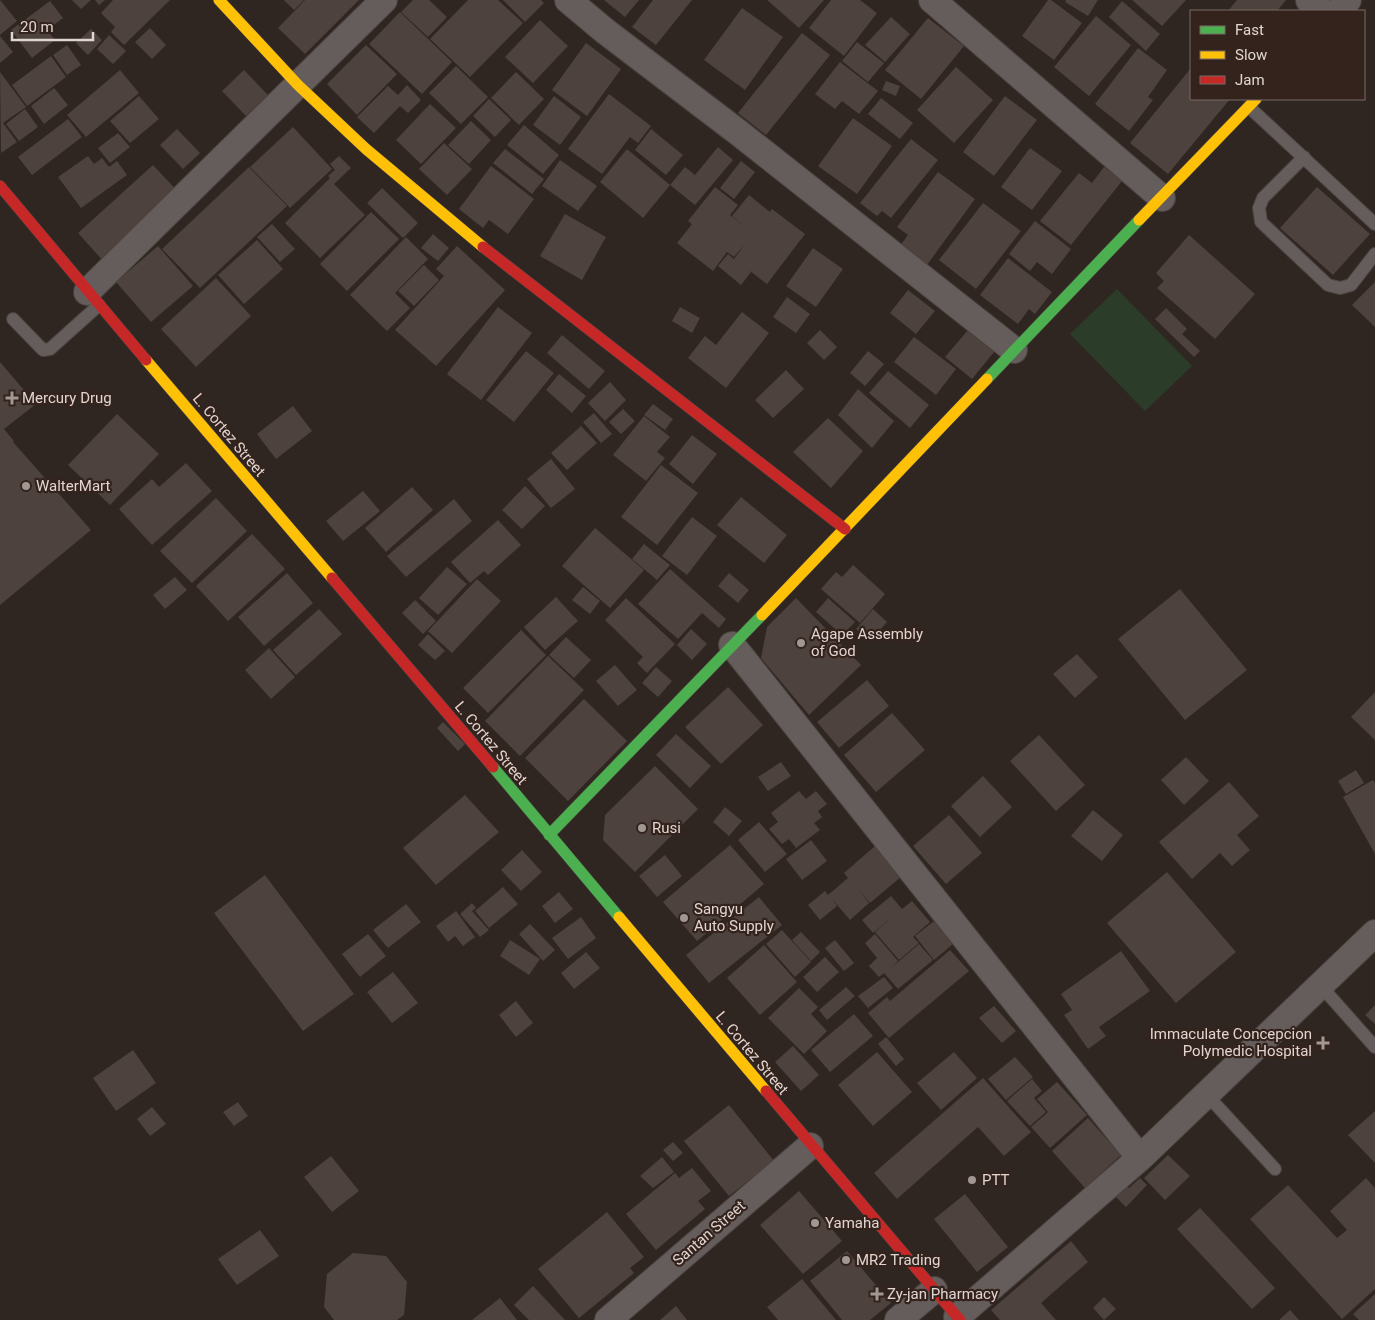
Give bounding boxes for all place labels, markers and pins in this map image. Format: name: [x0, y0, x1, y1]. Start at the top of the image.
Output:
place label: Mercury Drug: [22, 389, 112, 407]
marker: Mercury Drug: [6, 392, 18, 404]
place label: WalterMart: [36, 477, 111, 495]
marker: WalterMart: [20, 480, 32, 492]
place label: Agape Assembly of God: [811, 625, 923, 660]
marker: Agape Assembly of God: [795, 637, 807, 649]
place label: Rusi: [652, 819, 681, 837]
marker: Rusi: [636, 822, 648, 834]
place label: Sangyu Auto Supply: [694, 900, 774, 935]
marker: Sangyu Auto Supply: [678, 912, 690, 924]
place label: Immaculate Concepcion Polymedic Hospital: [1150, 1025, 1312, 1060]
marker: Immaculate Concepcion Polymedic Hospital: [1316, 1036, 1330, 1050]
place label: PTT: [982, 1171, 1010, 1189]
marker: PTT: [966, 1174, 978, 1186]
place label: Yamaha: [825, 1214, 879, 1232]
marker: Yamaha: [809, 1217, 821, 1229]
place label: MR2 Trading: [856, 1251, 940, 1269]
marker: MR2 Trading: [840, 1254, 852, 1266]
place label: Zy-jan Pharmacy: [887, 1285, 998, 1303]
marker: Zy-jan Pharmacy: [871, 1288, 883, 1300]

